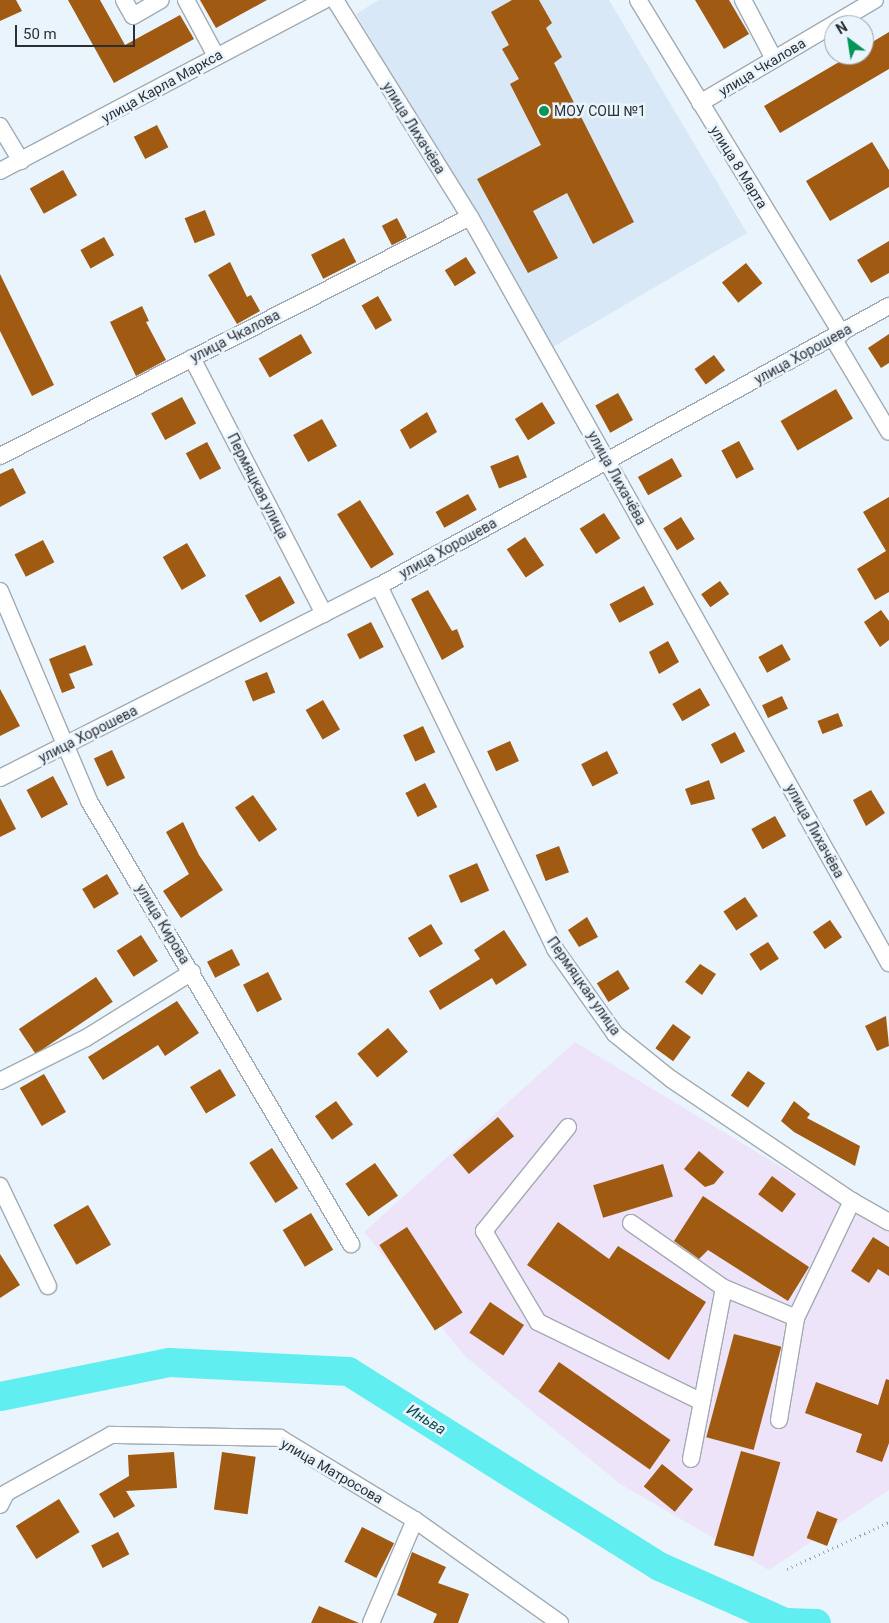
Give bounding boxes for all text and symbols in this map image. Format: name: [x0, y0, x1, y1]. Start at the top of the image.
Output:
scale bar: [18, 15, 138, 47]
north arrow: [824, 15, 874, 65]
text: N: [833, 19, 850, 37]
text: 50 m: [23, 25, 57, 43]
street label: улица Чкалова: [716, 34, 808, 100]
street label: улица Карла Маркса: [99, 46, 225, 126]
street label: улица Лихачёва: [379, 79, 449, 177]
place label: МОУ СОШ №1: [554, 103, 646, 119]
marker: МОУ СОШ №1: [538, 105, 550, 117]
street label: улица 8 Марта: [707, 122, 771, 212]
street label: улица Чкалова: [187, 306, 283, 366]
street label: улица Хорошева: [751, 320, 855, 388]
street label: улица Лихачёва: [584, 428, 650, 528]
street label: Пермяцкая улица: [224, 430, 292, 542]
street label: улица Хорошева: [396, 514, 500, 582]
street label: улица Хорошева: [36, 702, 140, 766]
street label: улица Лихачёва: [782, 781, 848, 881]
street label: улица Кирова: [133, 881, 193, 967]
street label: Пермяцкая улица: [544, 934, 624, 1038]
water label: Иньва: [403, 1401, 449, 1439]
street label: улица Матросова: [278, 1435, 386, 1507]

